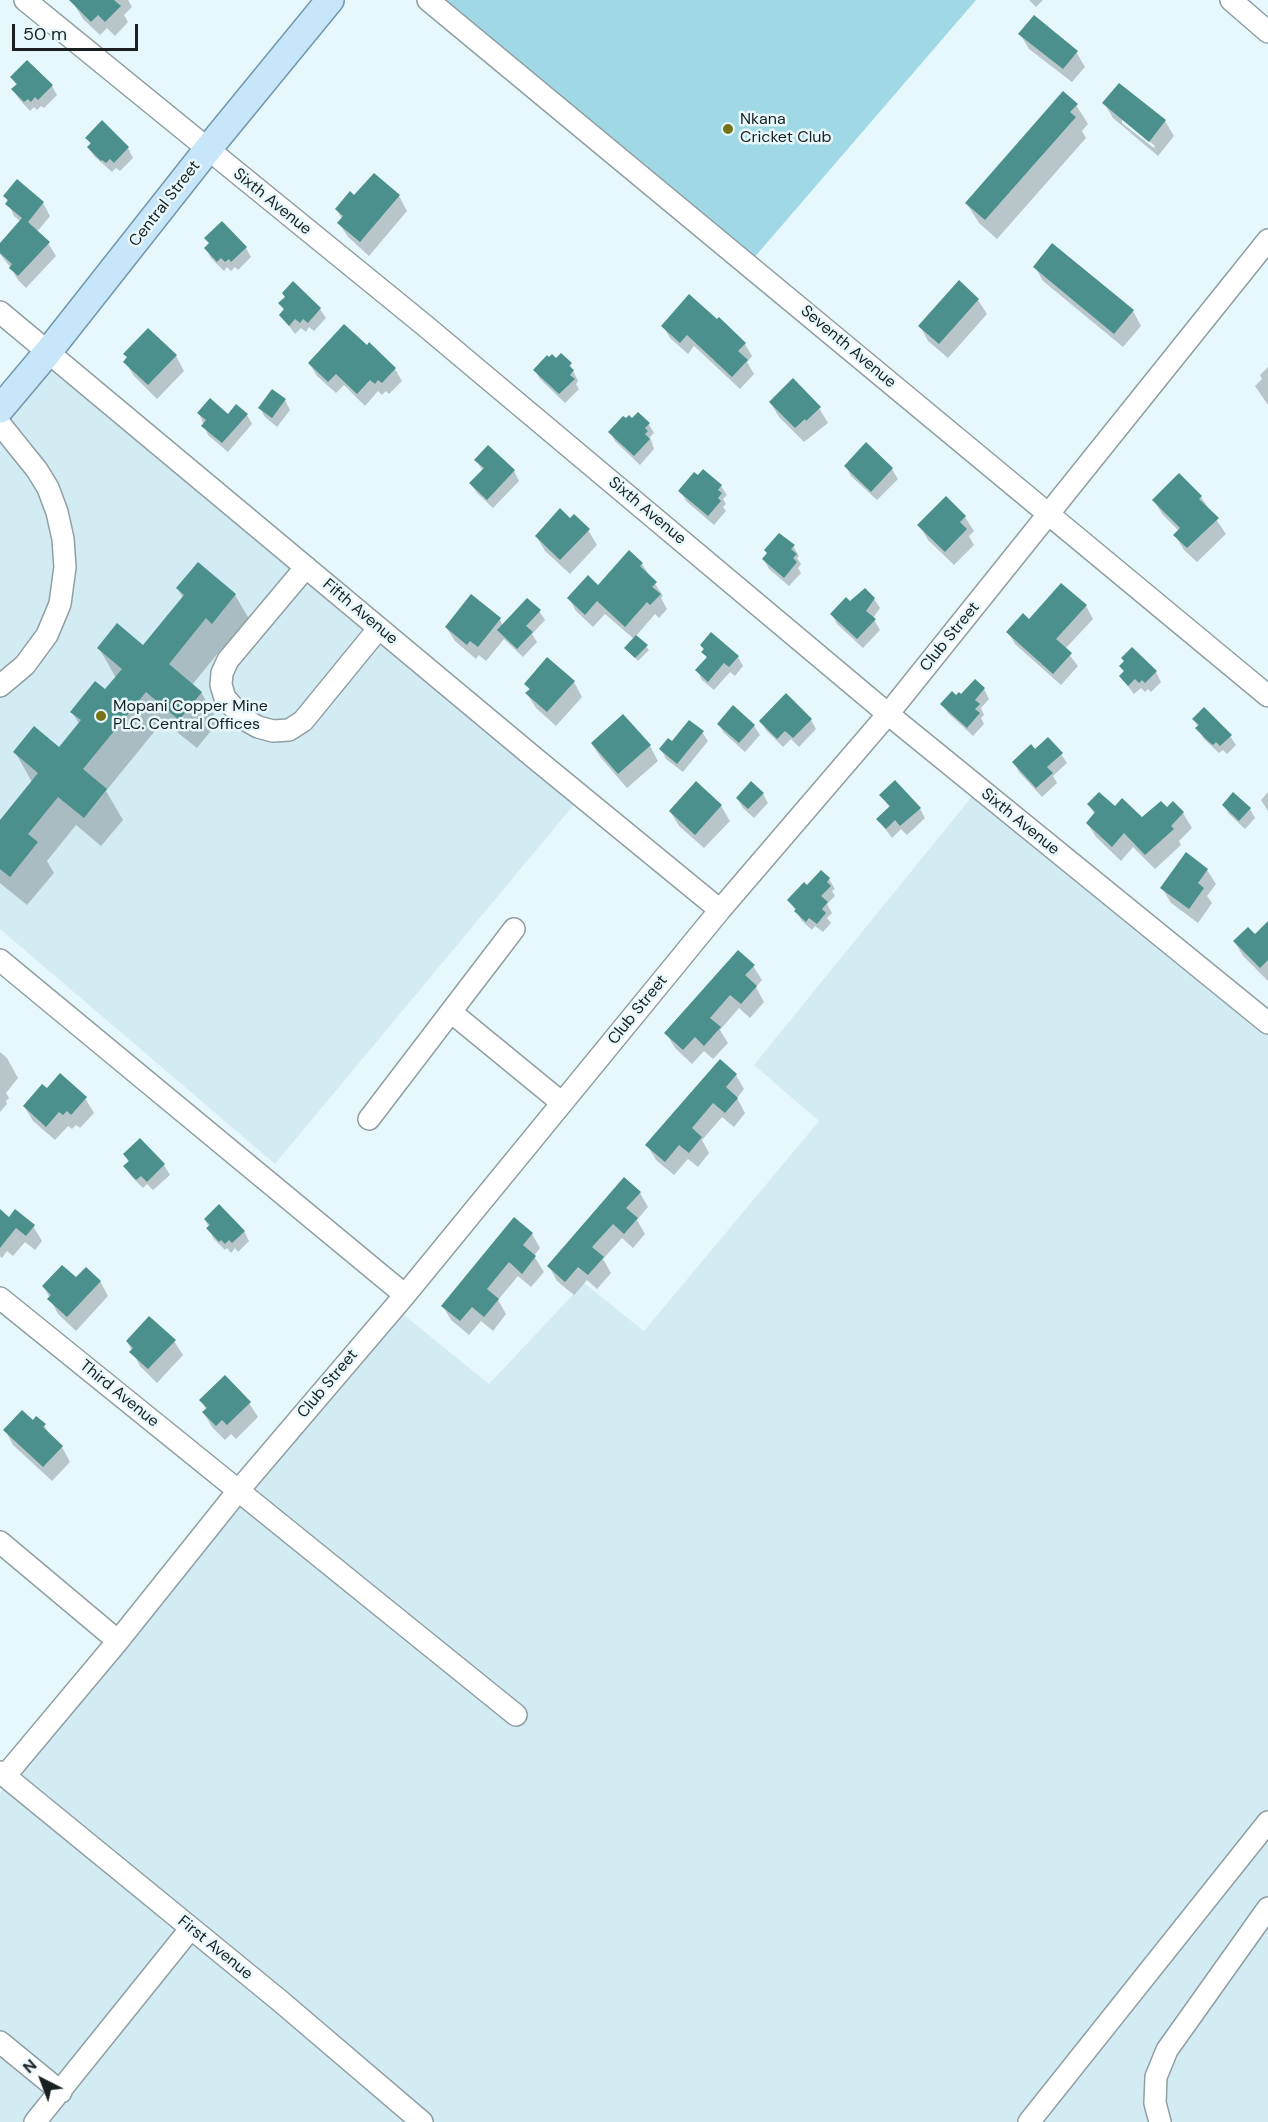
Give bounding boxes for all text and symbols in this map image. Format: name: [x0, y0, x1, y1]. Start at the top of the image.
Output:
scale bar: [15, 12, 141, 50]
text: 50 m: [23, 22, 67, 46]
place label: Nkana Cricket Club: [740, 110, 831, 148]
marker: Nkana Cricket Club: [721, 122, 735, 136]
street label: Central Street: [125, 157, 205, 251]
street label: Sixth Avenue: [229, 165, 315, 239]
street label: Seventh Avenue: [796, 302, 900, 392]
street label: Sixth Avenue: [604, 473, 690, 549]
street label: Fifth Avenue: [319, 575, 401, 649]
street label: Club Street: [916, 598, 984, 676]
place label: Mopani Copper Mine PLC. Central Offices: [113, 697, 268, 735]
marker: Mopani Copper Mine PLC. Central Offices: [94, 709, 108, 723]
street label: Sixth Avenue: [977, 785, 1063, 859]
street label: Club Street: [604, 971, 672, 1049]
street label: Club Street: [294, 1346, 362, 1422]
street label: Third Avenue: [76, 1356, 162, 1432]
street label: First Avenue: [174, 1912, 256, 1984]
north arrow: [12, 2050, 72, 2110]
text: N: [18, 2055, 41, 2078]

